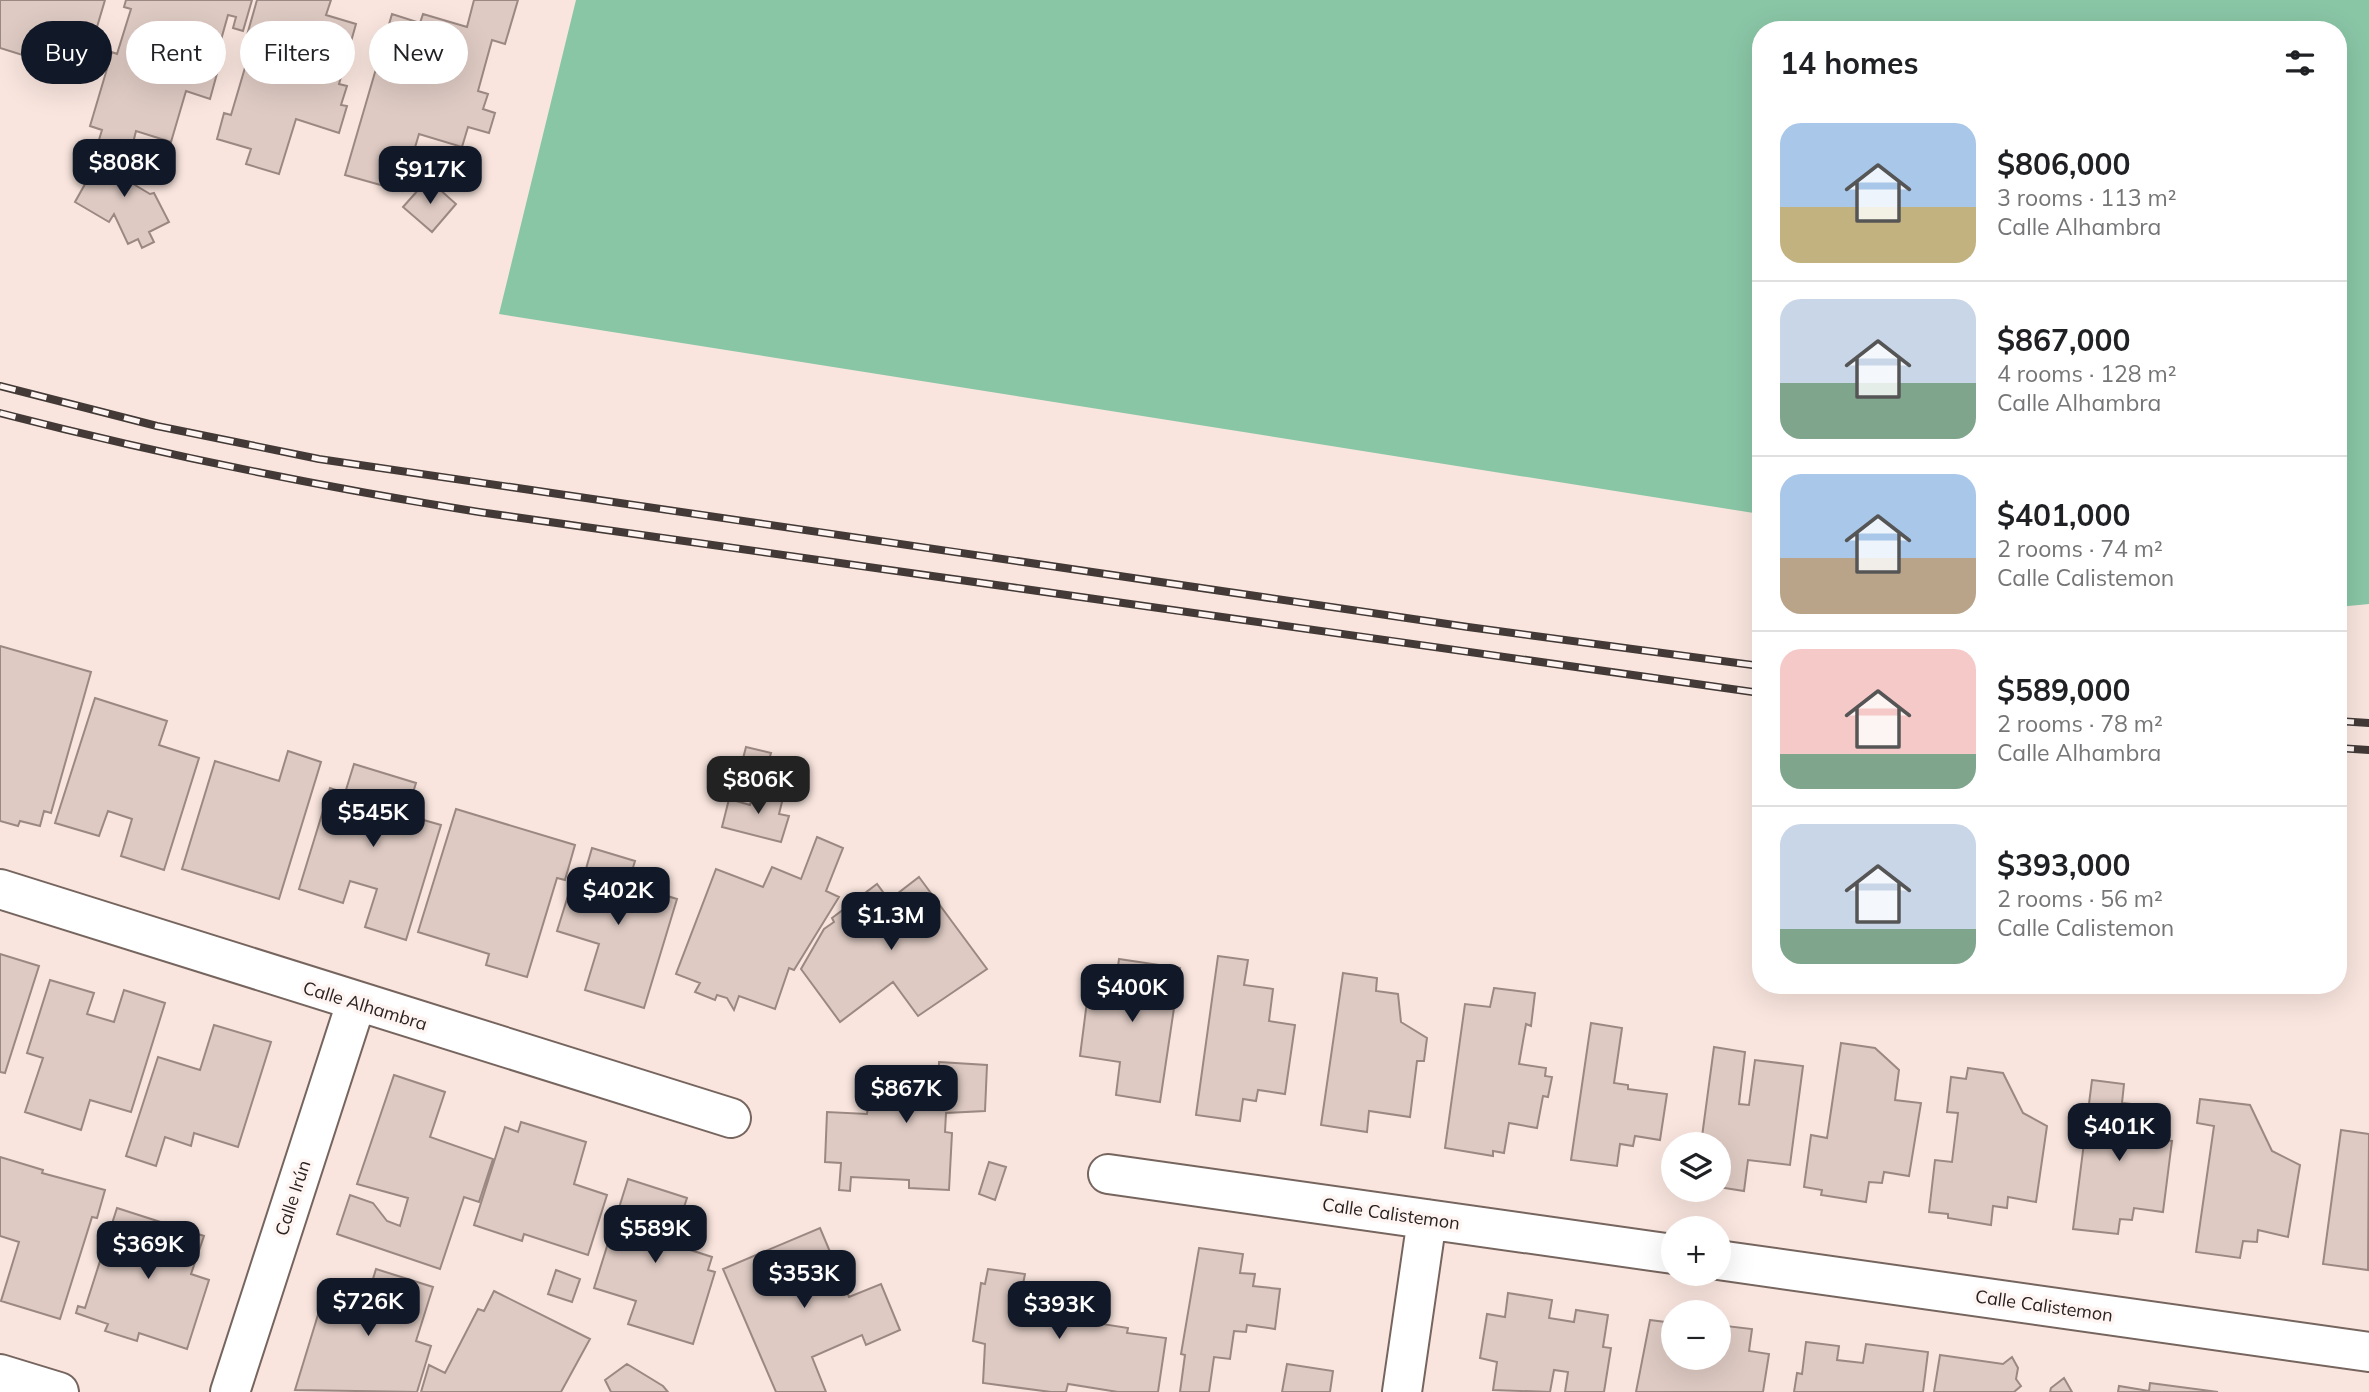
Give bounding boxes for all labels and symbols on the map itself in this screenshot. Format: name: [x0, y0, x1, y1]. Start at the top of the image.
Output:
pin: $808K: [75, 140, 173, 199]
pin: $917K: [381, 146, 479, 206]
pin: $806K: [709, 756, 807, 816]
pin: $545K: [324, 790, 422, 849]
pin: $402K: [569, 867, 667, 927]
pin: $1.3M: [842, 892, 940, 952]
pin: $400K: [1083, 964, 1181, 1024]
street label: Calle Alhambra: [300, 976, 430, 1035]
pin: $867K: [857, 1066, 955, 1125]
pin: $401K: [2070, 1104, 2168, 1163]
street label: Calle Irún: [270, 1157, 316, 1238]
street label: Calle Calistemon: [1321, 1192, 1461, 1235]
pin: $589K: [606, 1206, 704, 1265]
pin: $369K: [99, 1222, 197, 1281]
pin: $353K: [755, 1250, 853, 1310]
pin: $726K: [319, 1278, 417, 1338]
pin: $393K: [1010, 1282, 1108, 1341]
street label: Calle Calistemon: [1974, 1284, 2114, 1327]

